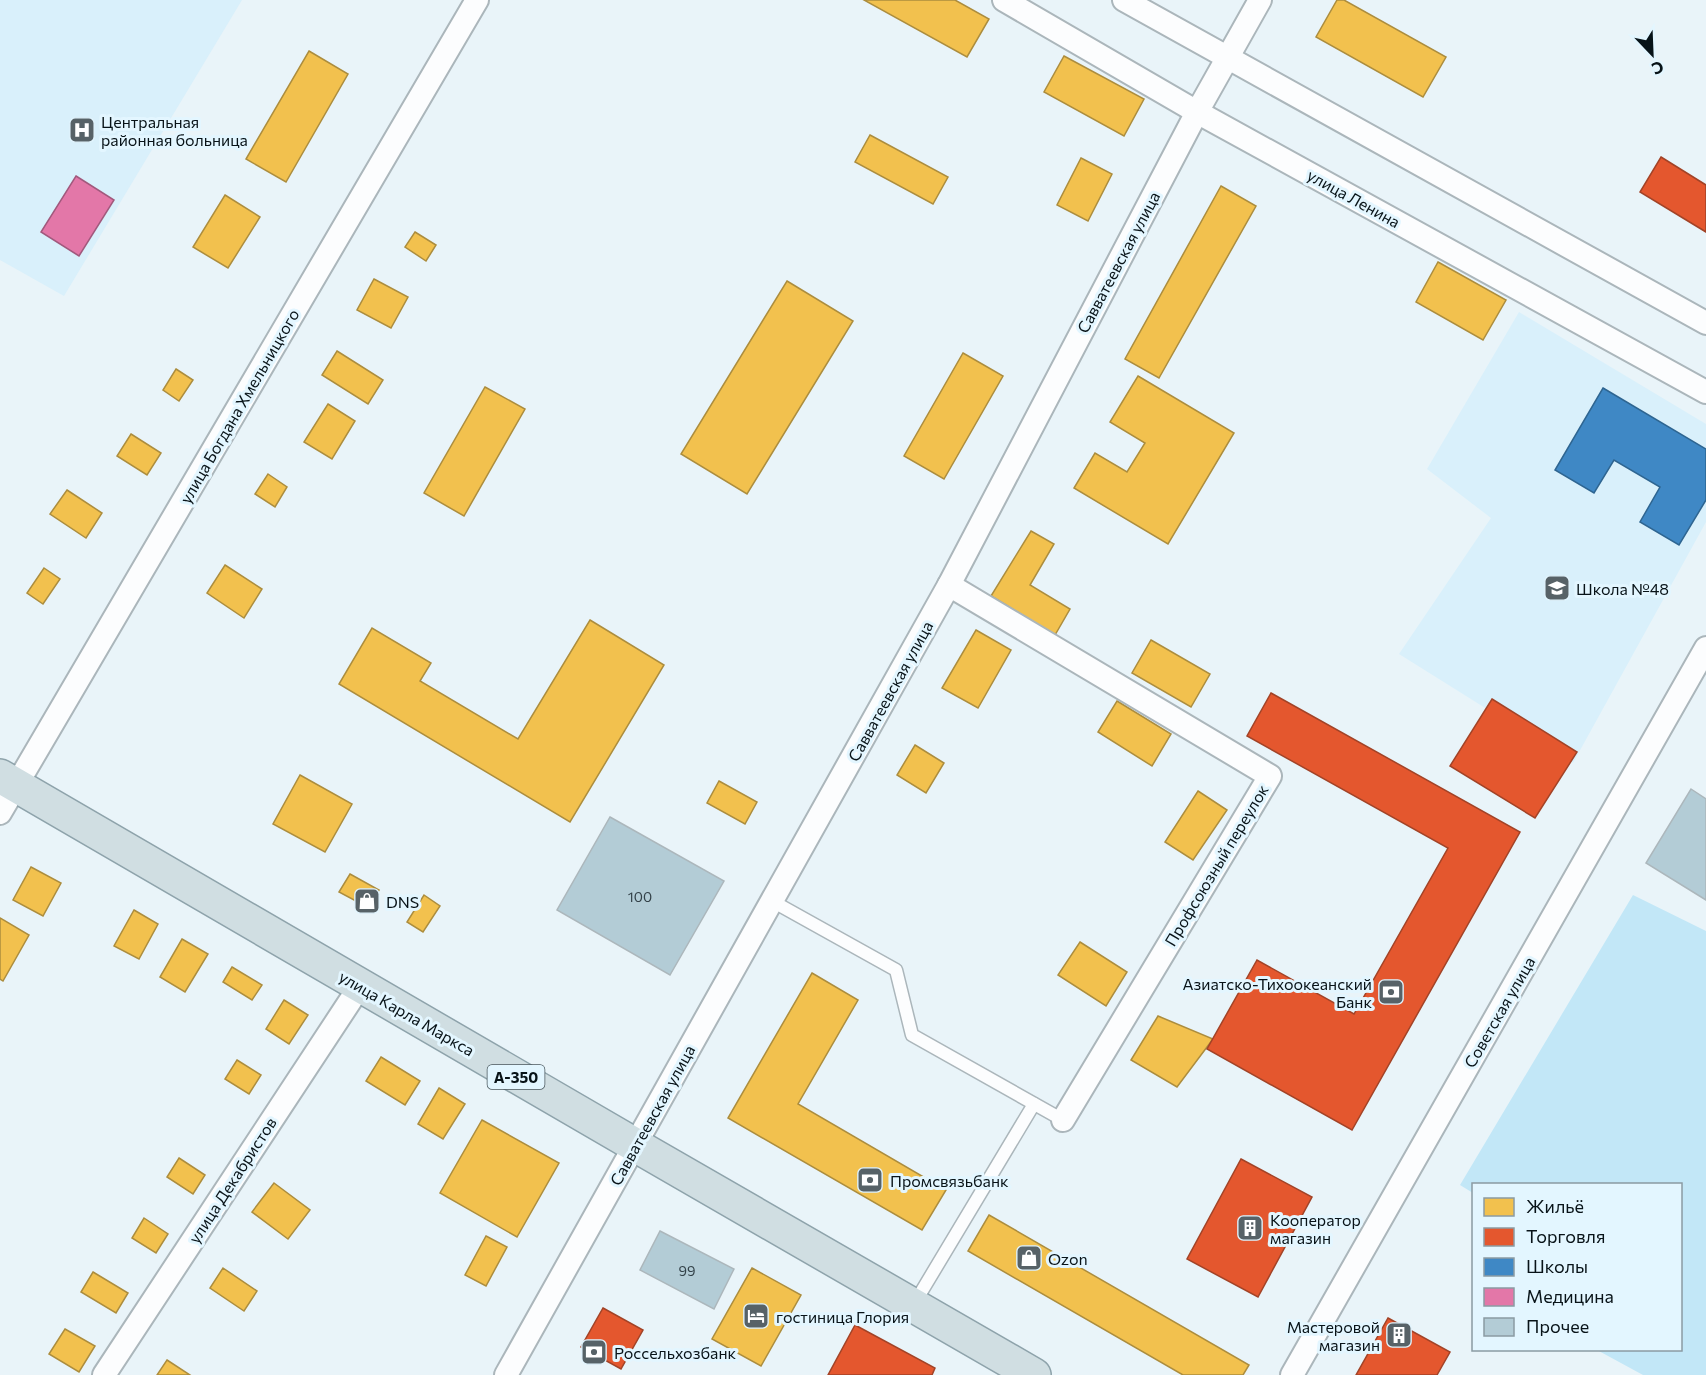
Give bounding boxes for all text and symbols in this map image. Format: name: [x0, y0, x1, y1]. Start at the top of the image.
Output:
north arrow: [1622, 24, 1682, 84]
text: С: [1649, 57, 1667, 79]
place label: Центральная районная больница: [101, 112, 248, 149]
hospital icon: Центральная районная больница: [67, 115, 97, 145]
street label: улица Ленина: [1304, 165, 1404, 231]
street label: Савватеевская улица: [1073, 188, 1163, 336]
street label: улица Богдана Хмельницкого: [175, 305, 303, 507]
school or university icon: Школа №48: [1542, 573, 1572, 603]
place label: Школа №48: [1576, 579, 1669, 598]
street label: Савватеевская улица: [844, 618, 936, 764]
street label: Профсоюзный переулок: [1160, 780, 1272, 949]
shop icon: DNS: [352, 886, 382, 916]
house number: 100: [628, 888, 652, 905]
place label: DNS: [386, 892, 419, 911]
street label: Советская улица: [1460, 953, 1538, 1071]
street label: улица Карла Маркса: [336, 967, 478, 1059]
place label: Азиатско-Тихоокеанский Банк: [1183, 974, 1372, 1011]
bank icon: Азиатско-Тихоокеанский Банк: [1376, 977, 1406, 1007]
street label: Савватеевская улица: [606, 1042, 698, 1188]
road number: А-350: [488, 1065, 544, 1089]
street label: улица Декабристов: [184, 1113, 280, 1247]
bank icon: Промсвязьбанк: [855, 1165, 885, 1195]
place label: Промсвязьбанк: [890, 1171, 1009, 1190]
legend: [1472, 1183, 1682, 1351]
text: Жильё: [1526, 1195, 1584, 1217]
place label: Кооператор магазин: [1270, 1210, 1361, 1247]
building icon: Кооператор магазин: [1235, 1213, 1265, 1243]
text: Торговля: [1526, 1225, 1605, 1247]
shop icon: Ozon: [1014, 1243, 1044, 1273]
place label: Ozon: [1048, 1249, 1088, 1268]
text: Школы: [1526, 1255, 1588, 1277]
house number: 99: [679, 1262, 696, 1279]
text: Медицина: [1526, 1285, 1614, 1307]
hotel icon: гостиница Глория: [741, 1301, 771, 1331]
place label: гостиница Глория: [776, 1307, 909, 1326]
text: Прочее: [1526, 1315, 1589, 1337]
place label: Мастеровой магазин: [1287, 1317, 1380, 1354]
building icon: Мастеровой магазин: [1384, 1320, 1414, 1350]
bank icon: Россельхозбанк: [579, 1337, 609, 1367]
place label: Россельхозбанк: [614, 1343, 737, 1362]

